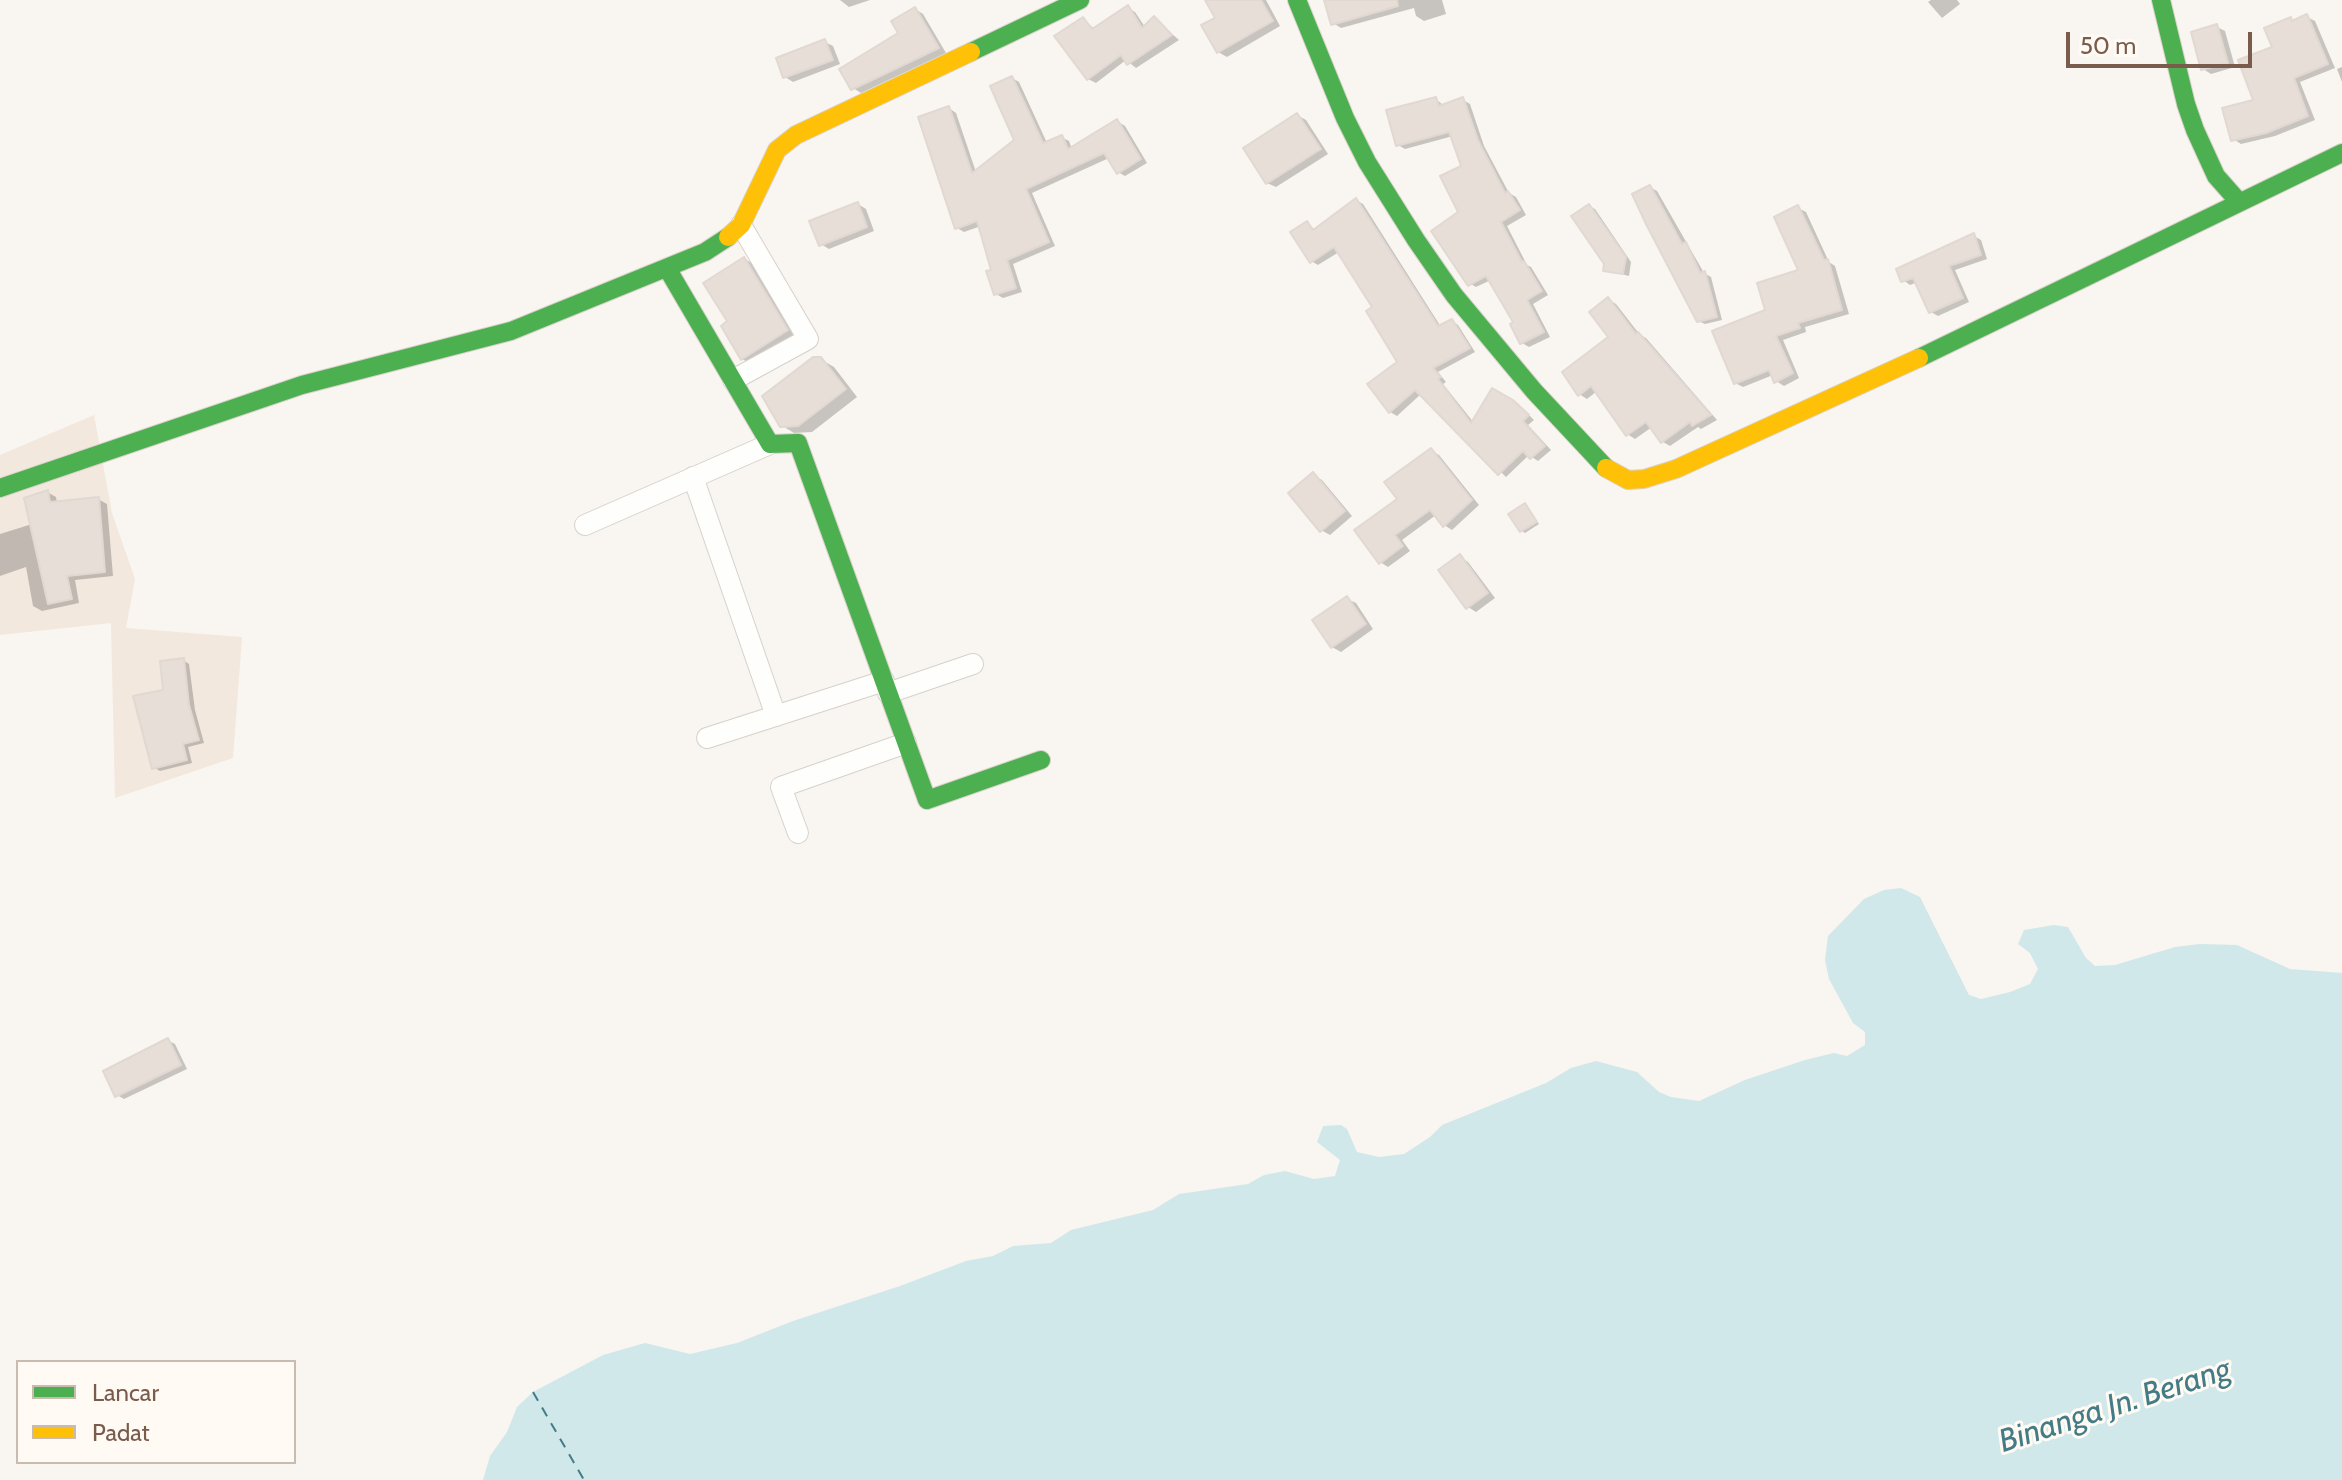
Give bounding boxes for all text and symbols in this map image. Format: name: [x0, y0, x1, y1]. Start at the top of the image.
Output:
scale bar: [2070, 16, 2256, 66]
text: 50 m: [2080, 31, 2136, 60]
water label: Binanga Jn. Berang: [1994, 1350, 2236, 1462]
legend: [16, 1360, 296, 1464]
text: Lancar: [92, 1378, 159, 1407]
text: Padat: [92, 1418, 150, 1447]

